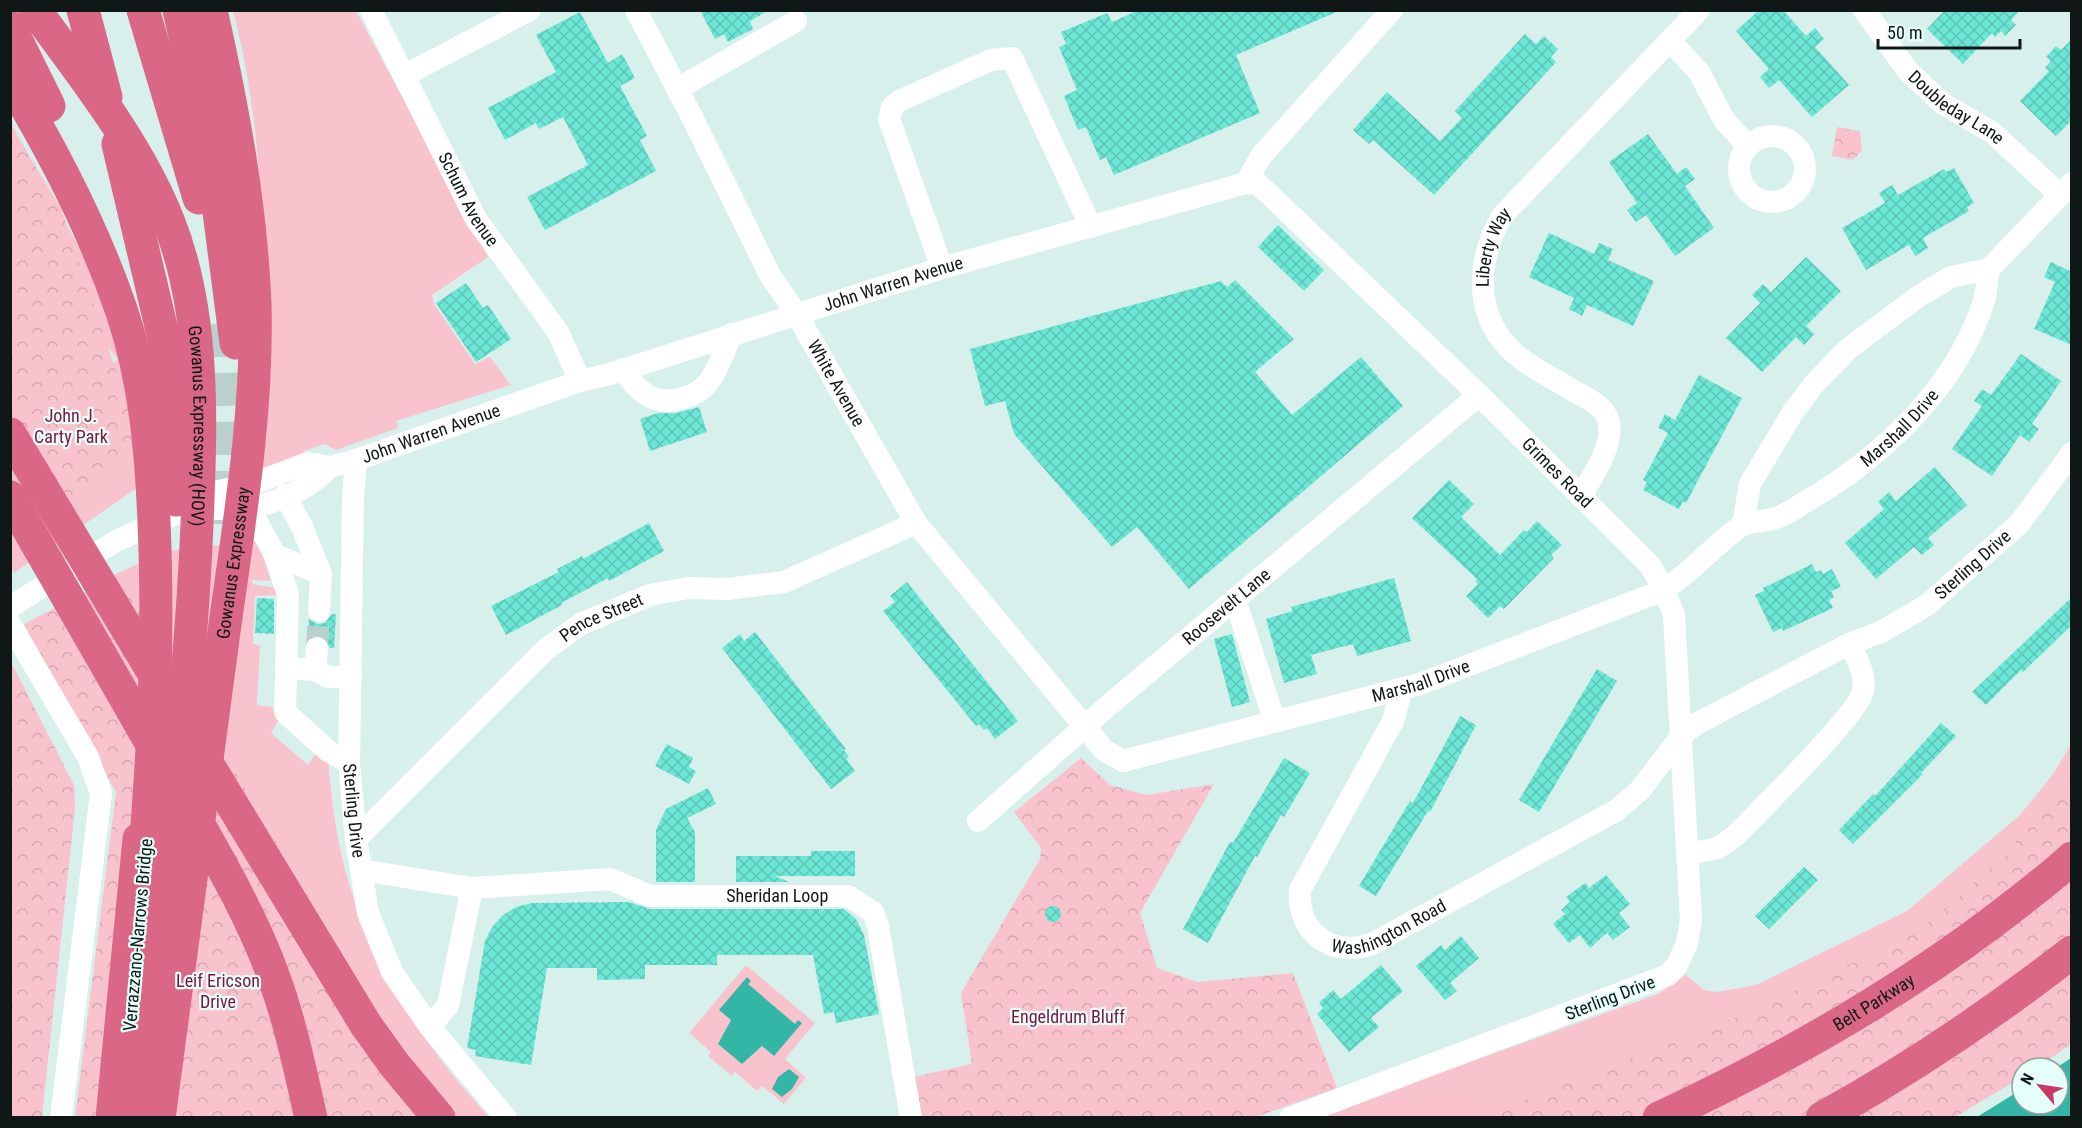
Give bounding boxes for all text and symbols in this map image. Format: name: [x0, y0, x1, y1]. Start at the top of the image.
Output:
scale bar: [1878, 12, 2020, 50]
text: 50 m: [1887, 22, 1922, 43]
street label: Doubleday Lane: [1904, 66, 2009, 148]
street label: Schum Avenue: [434, 149, 503, 250]
street label: Liberty Way: [1472, 202, 1515, 287]
street label: John Warren Avenue: [820, 252, 965, 315]
street label: Gowanus Expressway (HOV): [184, 324, 211, 527]
street label: White Avenue: [804, 336, 870, 430]
street label: Marshall Drive: [1856, 385, 1943, 471]
street label: John Warren Avenue: [359, 399, 503, 467]
park label: John J. Carty Park: [34, 405, 108, 447]
street label: Grimes Road: [1518, 433, 1597, 512]
street label: Gowanus Expressway: [212, 485, 254, 640]
street label: Sterling Drive: [1930, 525, 2015, 604]
street label: Roosevelt Lane: [1178, 564, 1274, 649]
street label: Pence Street: [555, 588, 646, 646]
street label: Marshall Drive: [1370, 655, 1472, 706]
street label: Sterling Drive: [339, 763, 370, 859]
street label: Verrazzano-Narrows Bridge: [119, 838, 156, 1032]
street label: Sheridan Loop: [726, 885, 828, 906]
street label: Washington Road: [1329, 895, 1449, 958]
street label: Belt Parkway: [1829, 969, 1919, 1035]
park label: Leif Ericson Drive: [176, 970, 260, 1012]
street label: Sterling Drive: [1562, 971, 1658, 1024]
park label: Engeldrum Bluff: [1011, 1006, 1125, 1027]
north arrow: [2010, 1056, 2070, 1116]
text: N: [2017, 1070, 2038, 1088]

